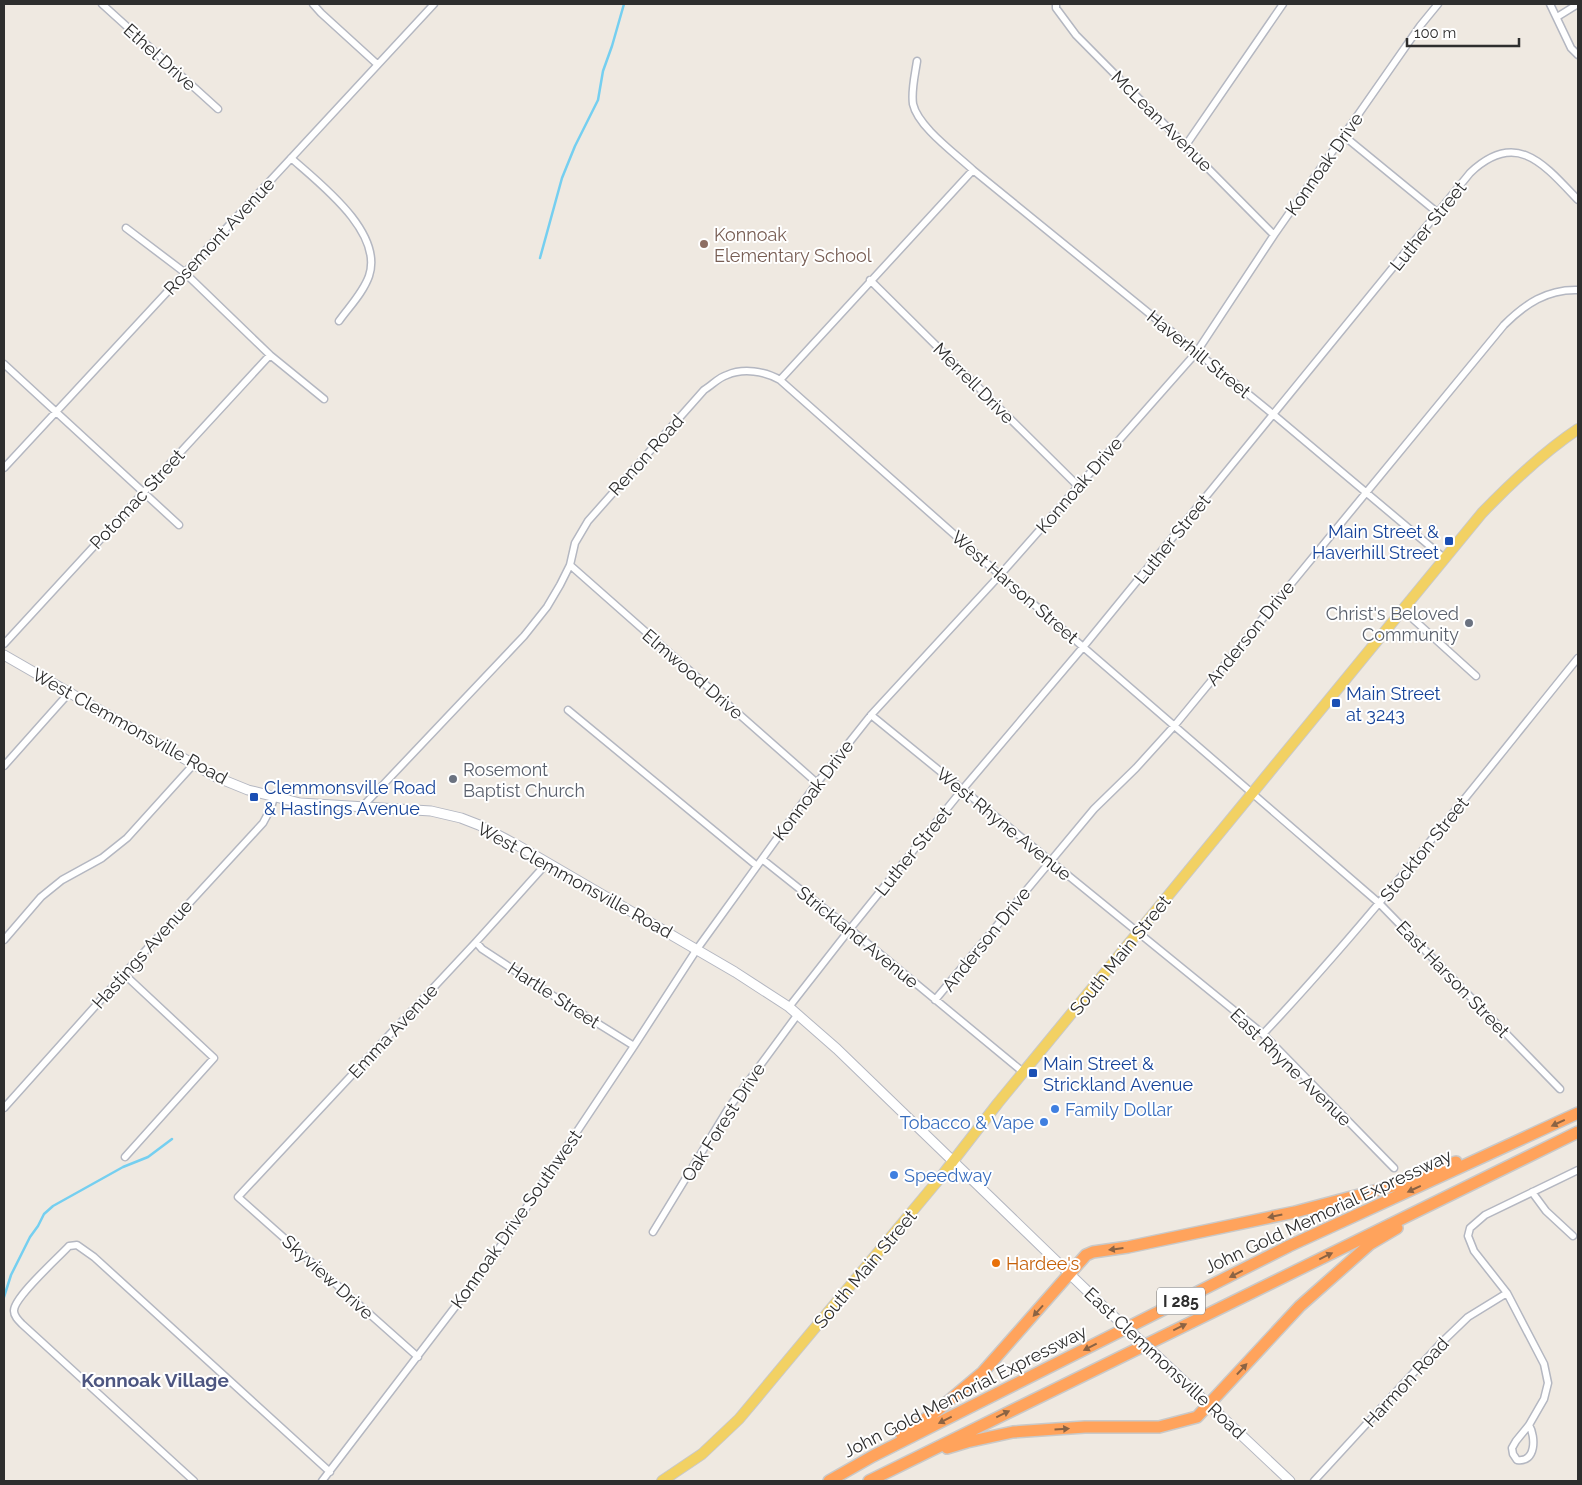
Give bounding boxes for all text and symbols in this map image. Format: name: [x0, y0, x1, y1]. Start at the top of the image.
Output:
scale bar: [1407, 15, 1520, 47]
street label: Ethel Drive: [120, 19, 201, 95]
text: 100 m: [1414, 24, 1456, 42]
street label: McLean Avenue: [1107, 66, 1217, 176]
street label: Konnoak Drive: [1281, 108, 1367, 219]
street label: Rosemont Avenue: [159, 173, 279, 299]
street label: Luther Street: [1386, 177, 1470, 275]
place label: Konnoak Elementary School: [714, 224, 872, 266]
marker: Konnoak Elementary School: [698, 238, 710, 250]
street label: Haverhill Street: [1143, 306, 1255, 402]
street label: Merrell Drive: [929, 338, 1019, 428]
street label: Renon Road: [604, 410, 688, 500]
street label: Konnoak Drive: [1032, 432, 1127, 537]
street label: Potomac Street: [85, 445, 189, 553]
street label: Luther Street: [1130, 490, 1214, 588]
place label: Main Street & Haverhill Street: [1312, 521, 1439, 563]
street label: West Harson Street: [947, 526, 1083, 648]
marker: Main Street & Haverhill Street: [1443, 535, 1455, 547]
street label: Anderson Drive: [1202, 576, 1299, 689]
place label: Christ's Beloved Community: [1326, 603, 1459, 645]
marker: Christ's Beloved Community: [1463, 617, 1475, 629]
street label: Elmwood Drive: [638, 625, 748, 724]
street label: West Clemmonsville Road: [29, 664, 231, 788]
place label: Main Street at 3243: [1346, 683, 1440, 725]
marker: Main Street at 3243: [1330, 697, 1342, 709]
street label: Konnoak Drive: [768, 735, 858, 844]
place label: Rosemont Baptist Church: [463, 759, 585, 801]
street label: West Rhyne Avenue: [932, 763, 1076, 885]
marker: Rosemont Baptist Church: [447, 773, 459, 785]
place label: Clemmonsville Road & Hastings Avenue: [264, 777, 436, 819]
marker: Clemmonsville Road & Hastings Avenue: [248, 791, 260, 803]
street label: Stockton Street: [1375, 793, 1473, 905]
street label: Luther Street: [871, 802, 955, 900]
street label: West Clemmonsville Road: [474, 818, 676, 942]
street label: Strickland Avenue: [793, 882, 923, 993]
street label: Anderson Drive: [938, 882, 1035, 995]
street label: South Main Street: [1065, 891, 1175, 1019]
street label: Hastings Avenue: [88, 895, 197, 1013]
street label: East Harson Street: [1392, 916, 1514, 1042]
street label: Hartle Street: [504, 958, 604, 1032]
street label: Emma Avenue: [344, 979, 442, 1082]
street label: East Rhyne Avenue: [1226, 1004, 1356, 1130]
place label: Main Street & Strickland Avenue: [1043, 1053, 1193, 1095]
street label: Oak Forest Drive: [677, 1058, 769, 1185]
marker: Main Street & Strickland Avenue: [1027, 1067, 1039, 1079]
place label: Family Dollar: [1065, 1099, 1173, 1120]
marker: Family Dollar: [1049, 1103, 1061, 1115]
place label: Tobacco & Vape: [900, 1112, 1034, 1133]
marker: Tobacco & Vape: [1038, 1116, 1050, 1128]
one-way arrow: [1551, 1119, 1565, 1127]
street label: Konnoak Drive Southwest: [446, 1126, 586, 1312]
street label: John Gold Memorial Expressway: [1201, 1144, 1455, 1278]
place label: Speedway: [904, 1165, 992, 1186]
marker: Speedway: [888, 1169, 900, 1181]
one-way arrow: [1407, 1185, 1421, 1193]
street label: South Main Street: [809, 1206, 921, 1332]
one-way arrow: [1267, 1212, 1283, 1220]
street label: Skyview Drive: [278, 1230, 378, 1324]
one-way arrow: [1108, 1245, 1124, 1253]
one-way arrow: [1319, 1252, 1333, 1260]
place label: Hardee's: [1006, 1253, 1080, 1274]
marker: Hardee's: [990, 1257, 1002, 1269]
one-way arrow: [1228, 1269, 1243, 1278]
street label: East Clemmonsville Road: [1080, 1283, 1250, 1443]
road number: I 285: [1157, 1288, 1205, 1314]
one-way arrow: [1032, 1304, 1044, 1316]
street label: John Gold Memorial Expressway: [840, 1320, 1090, 1462]
one-way arrow: [1173, 1323, 1188, 1332]
street label: Harmon Road: [1359, 1333, 1453, 1431]
one-way arrow: [1083, 1343, 1098, 1351]
one-way arrow: [1236, 1363, 1248, 1375]
district label: Konnoak Village: [81, 1369, 229, 1391]
one-way arrow: [996, 1410, 1010, 1418]
one-way arrow: [938, 1416, 953, 1424]
one-way arrow: [1055, 1424, 1071, 1432]

